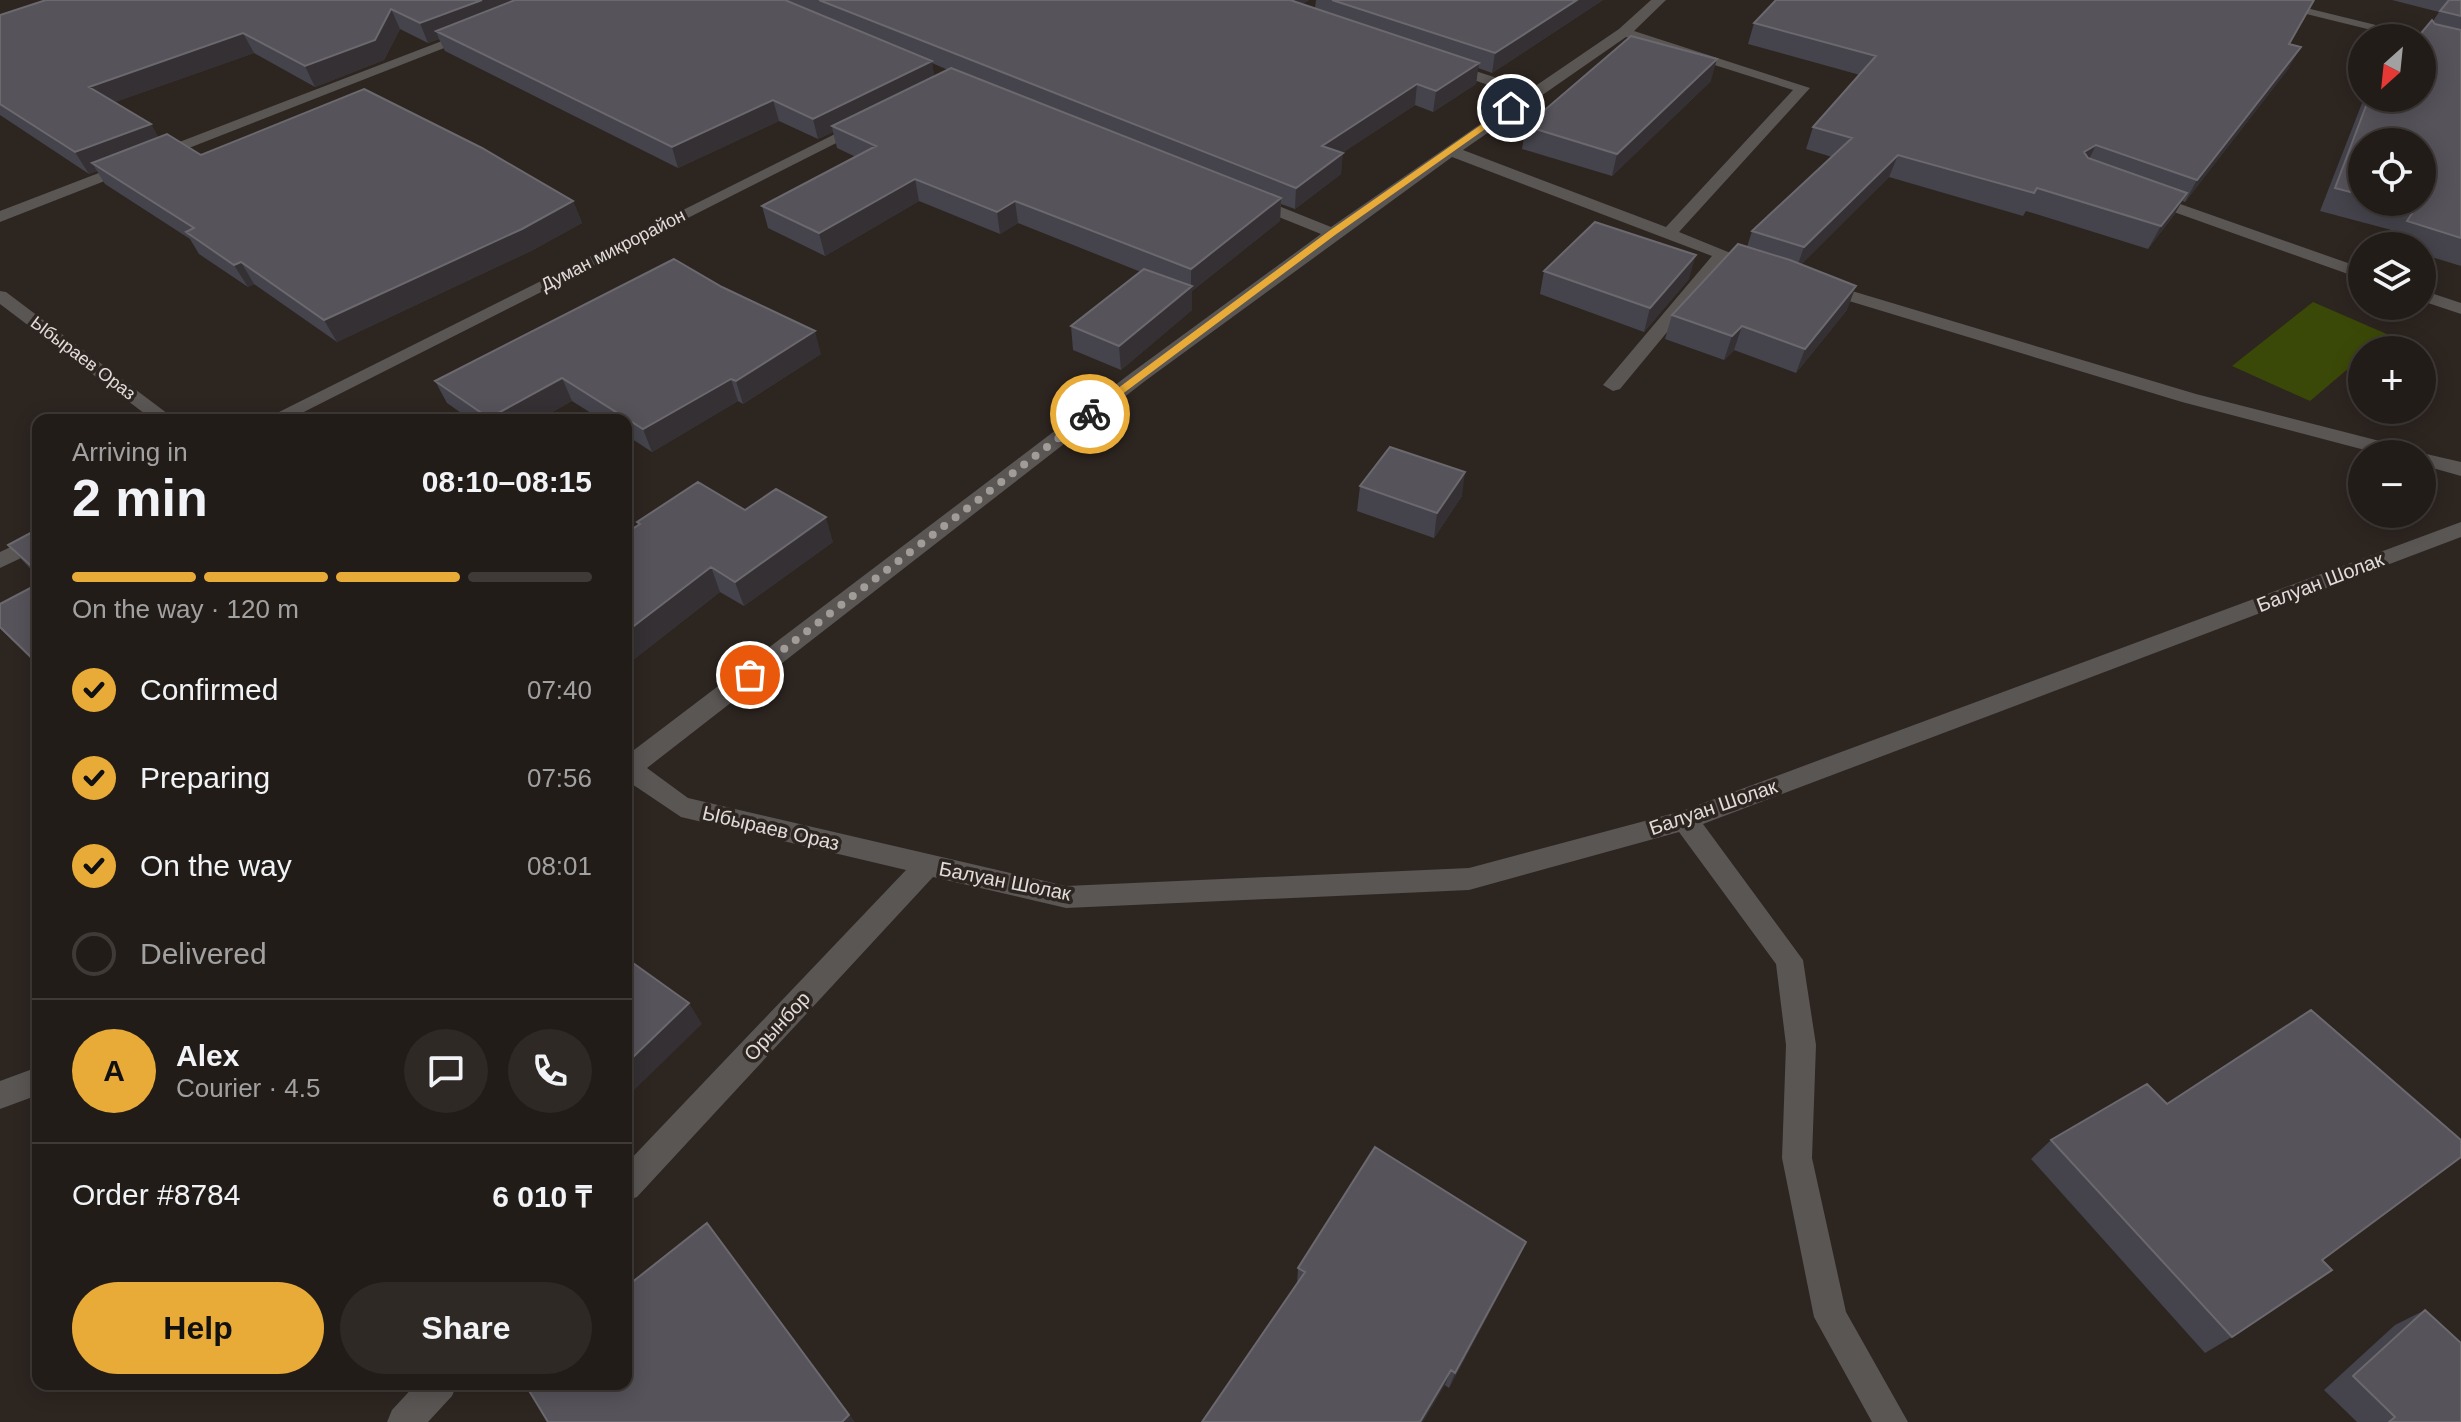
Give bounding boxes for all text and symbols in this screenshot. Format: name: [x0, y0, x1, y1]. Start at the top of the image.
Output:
north arrow: [2348, 24, 2436, 112]
map controls: [2348, 24, 2436, 528]
pin: [1477, 74, 1545, 142]
icon: home: [1489, 86, 1533, 130]
button: locate: [2348, 128, 2436, 216]
street label: Думан микрорайон: [538, 205, 688, 295]
button: layers: [2348, 232, 2436, 320]
street label: Ыбыраев Ораз: [27, 312, 139, 404]
button: +: [2348, 336, 2436, 424]
courier: [1050, 374, 1130, 454]
icon: bike: [1068, 392, 1112, 436]
text: Arriving in: [72, 437, 188, 467]
button: −: [2348, 440, 2436, 528]
text: 08:10–08:15: [422, 465, 592, 498]
text: 2 min: [72, 469, 208, 527]
street label: Балуан Шолак: [2254, 548, 2387, 616]
text: On the way · 120 m: [72, 594, 299, 624]
pin: [716, 641, 784, 709]
icon: bag: [728, 653, 772, 697]
icon: check: [72, 668, 116, 712]
text: Confirmed: [140, 673, 278, 706]
text: 07:40: [527, 675, 592, 705]
icon: check: [72, 756, 116, 800]
text: Preparing: [140, 761, 270, 794]
text: 07:56: [527, 763, 592, 793]
street label: Балуан Шолак: [1646, 775, 1780, 839]
street label: Ыбыраев Ораз: [700, 802, 842, 854]
icon: check: [72, 844, 116, 888]
text: On the way: [140, 849, 292, 882]
text: 08:01: [527, 851, 592, 881]
street label: Балуан Шолак: [937, 857, 1073, 905]
text: Delivered: [140, 937, 267, 970]
street label: Орынбор: [740, 987, 814, 1065]
button: chat: [404, 1029, 488, 1113]
button: phone: [508, 1029, 592, 1113]
text: Alex: [176, 1039, 239, 1072]
text: A: [103, 1054, 125, 1087]
text: Courier · 4.5: [176, 1073, 321, 1103]
text: Order #8784: [72, 1178, 240, 1211]
text: 6 010 ₸: [492, 1180, 592, 1213]
button: Help: [72, 1282, 324, 1374]
button: Share: [340, 1282, 592, 1374]

